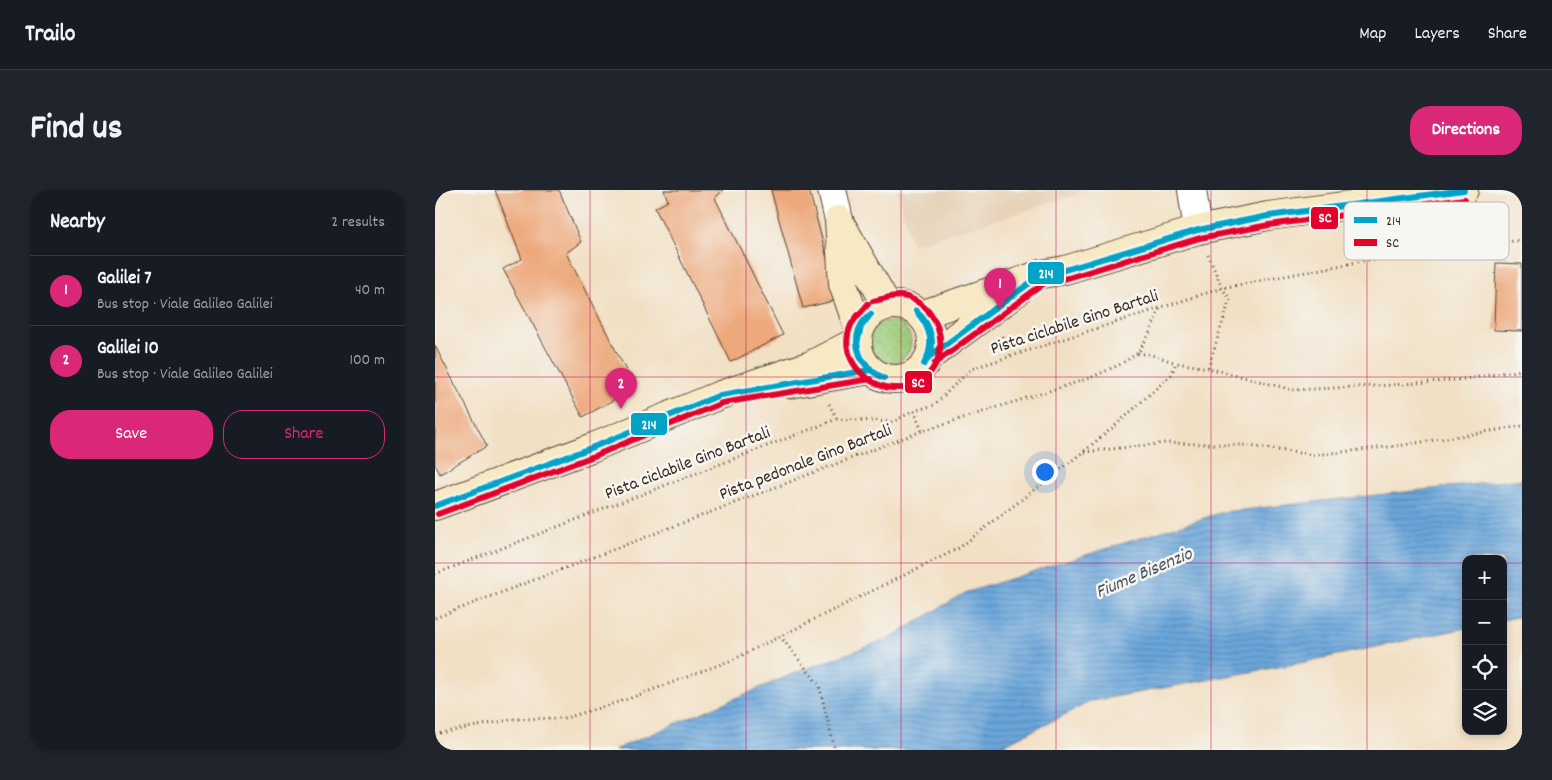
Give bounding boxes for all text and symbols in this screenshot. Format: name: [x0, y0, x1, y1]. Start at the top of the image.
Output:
text: Trailo: [25, 18, 76, 52]
text: Map: [1359, 22, 1386, 47]
text: Layers: [1414, 22, 1460, 47]
text: Share: [1488, 22, 1527, 47]
text: Find us: [30, 105, 122, 155]
button: Directions: [1410, 106, 1522, 155]
legend: [1344, 202, 1509, 260]
line badge: SC: [1310, 206, 1339, 230]
text: Nearby: [50, 208, 105, 238]
text: SC: [1318, 209, 1332, 229]
text: 2 results: [331, 211, 385, 234]
text: 214: [1386, 212, 1401, 232]
text: SC: [1386, 234, 1399, 254]
line badge: 214: [1027, 261, 1065, 285]
text: 214: [1039, 265, 1054, 285]
text: Galilei 7: [97, 266, 152, 293]
pin: 1: [984, 268, 1016, 309]
text: 1: [64, 279, 68, 302]
text: 40 m: [355, 279, 385, 302]
street label: Pista ciclabile Gino Bartali: [988, 284, 1162, 362]
text: Bus stop · Viale Galileo Galilei: [97, 293, 273, 316]
text: Galilei 10: [97, 336, 159, 363]
text: 2: [63, 349, 70, 372]
text: 100 m: [349, 349, 385, 372]
text: Bus stop · Viale Galileo Galilei: [97, 363, 273, 386]
pin: 2: [605, 368, 637, 409]
line badge: SC: [904, 370, 933, 394]
text: SC: [911, 374, 925, 394]
button: Save: [50, 410, 213, 459]
button: Share: [223, 410, 385, 459]
line badge: 214: [630, 412, 668, 436]
text: 214: [642, 416, 657, 436]
street label: Pista pedonale Gino Bartali: [716, 419, 896, 508]
street label: Pista ciclabile Gino Bartali: [602, 421, 774, 507]
your location: [1032, 459, 1058, 485]
water label: Fiume Bisenzio: [1092, 541, 1198, 607]
map controls: [1462, 555, 1507, 735]
button: +: [1462, 555, 1507, 600]
button: −: [1462, 600, 1507, 645]
button: locate: [1462, 645, 1507, 690]
button: layers: [1462, 690, 1507, 735]

